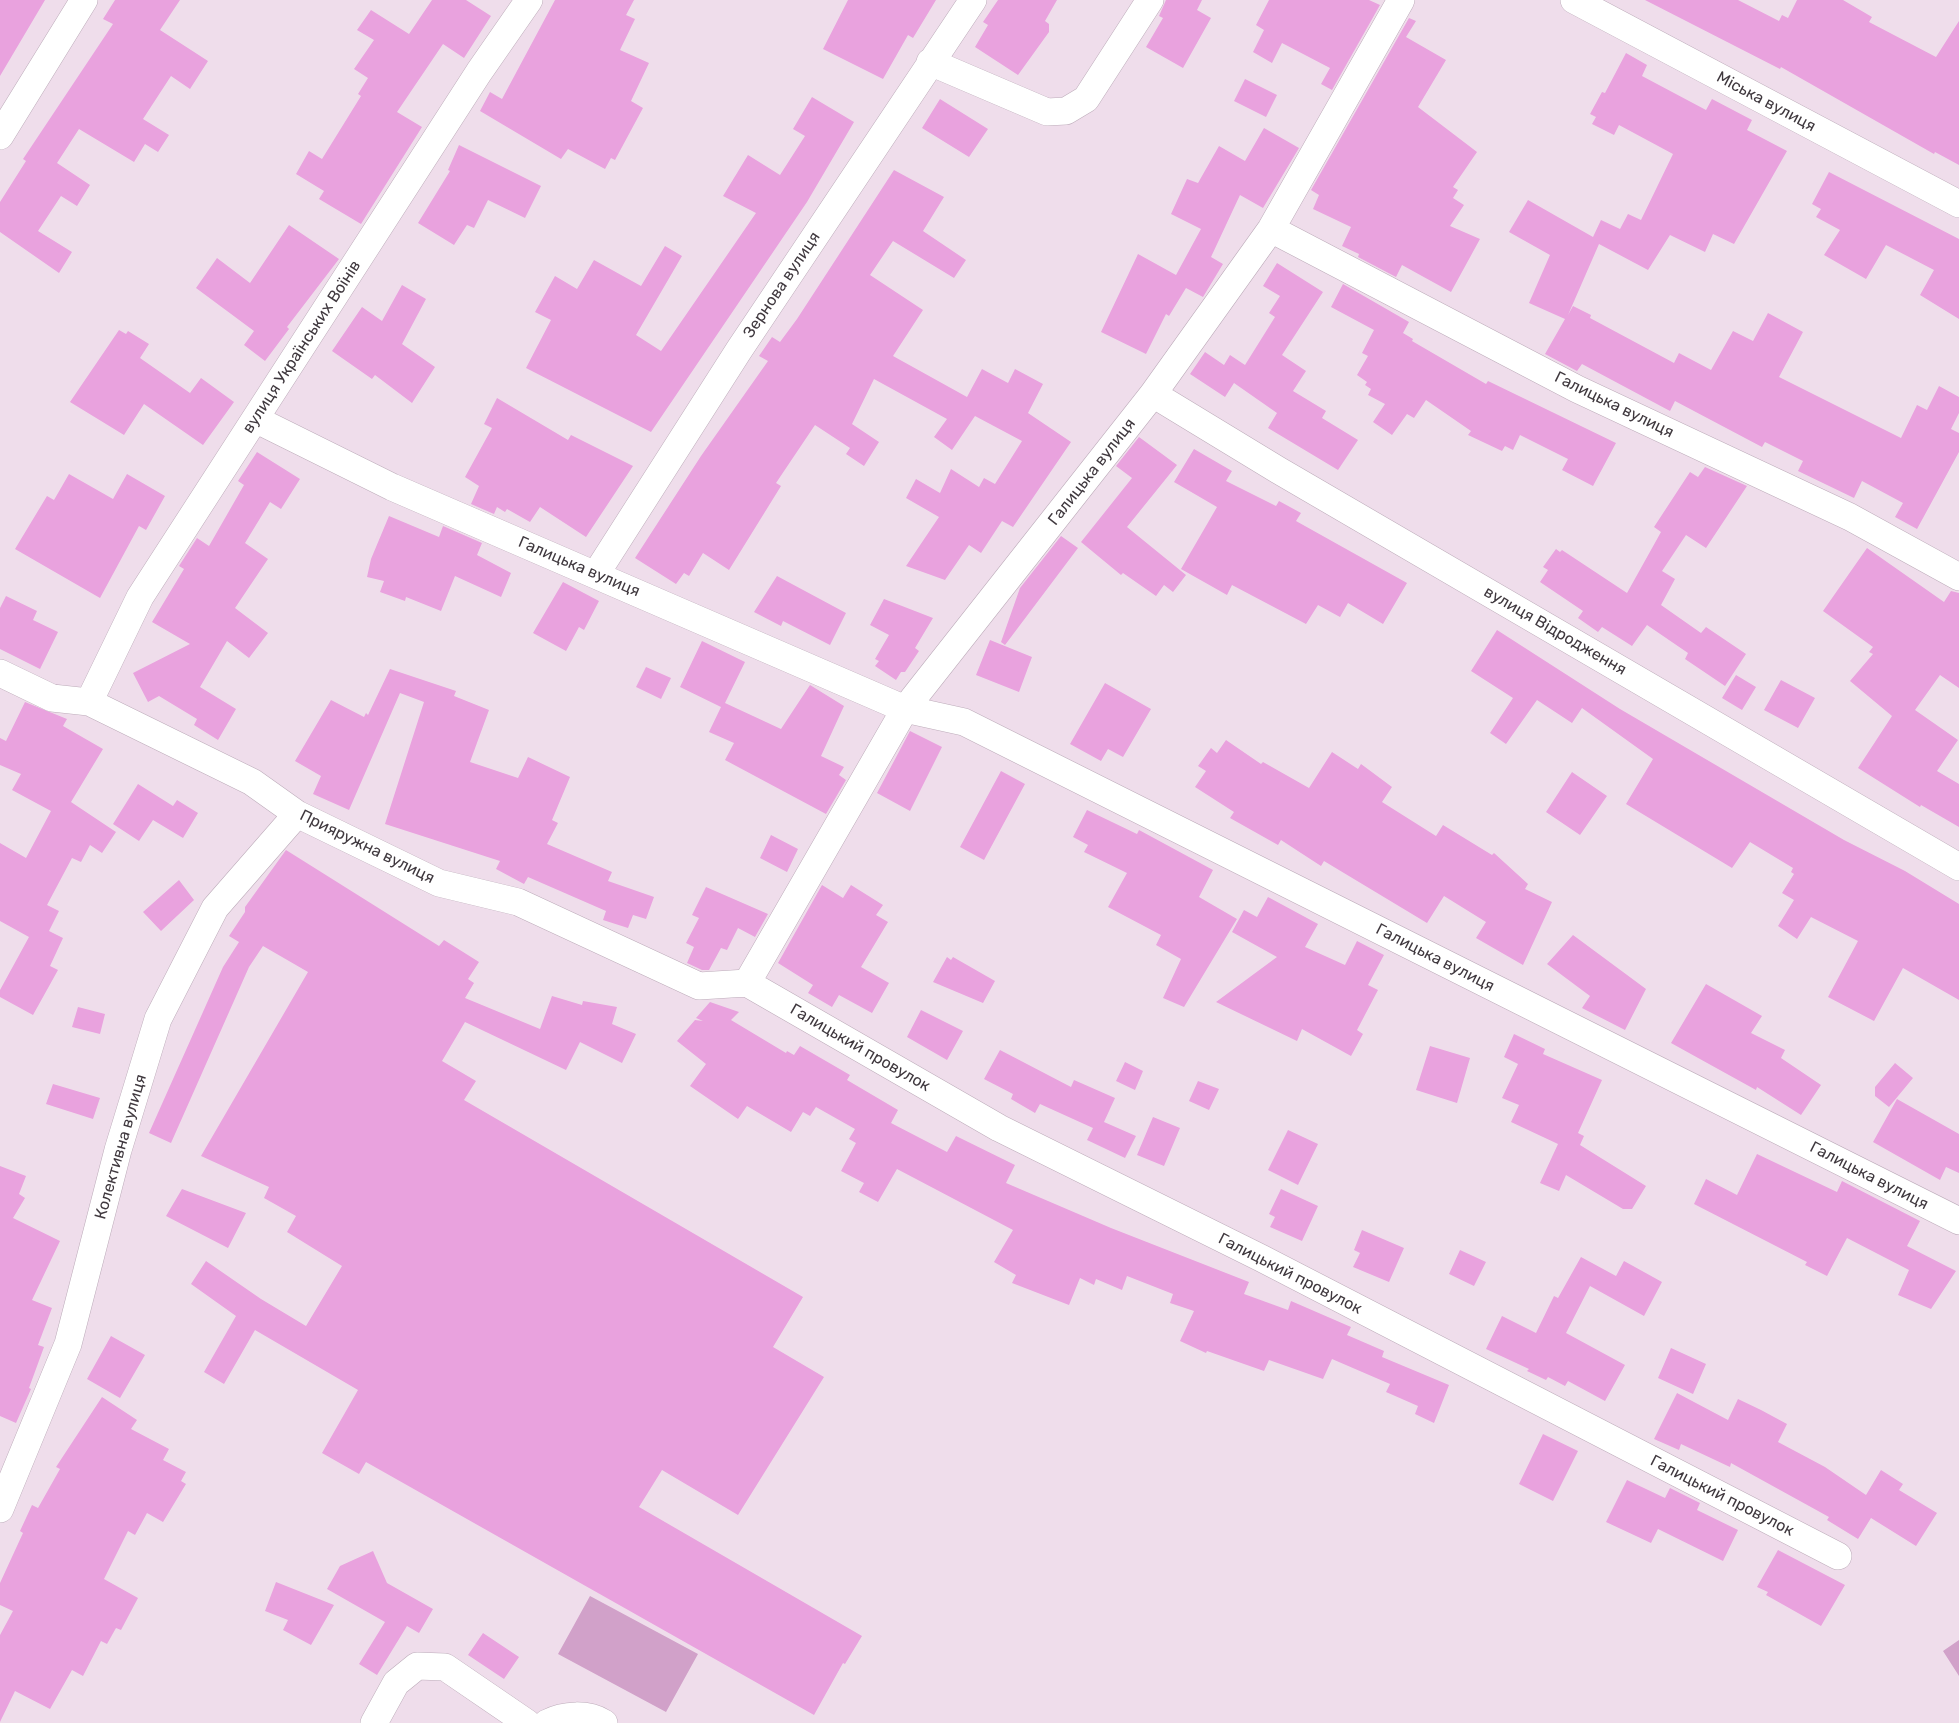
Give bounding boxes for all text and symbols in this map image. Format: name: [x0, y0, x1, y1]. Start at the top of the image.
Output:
street label: Міська вулиця: [1713, 68, 1819, 136]
street label: Зернова вулиця: [739, 228, 825, 342]
street label: вулиця Українських Воїнів: [239, 257, 365, 437]
street label: Галицька вулиця: [1551, 368, 1677, 442]
street label: Галицька вулиця: [1044, 415, 1140, 529]
street label: Галицька вулиця: [515, 533, 643, 601]
street label: вулиця Відродження: [1480, 582, 1630, 680]
street label: Прияружна вулиця: [296, 806, 438, 888]
street label: Галицька вулиця: [1373, 920, 1497, 996]
street label: Галицький провулок: [787, 1000, 933, 1096]
street label: Колективна вулиця: [91, 1072, 151, 1222]
street label: Галицька вулиця: [1807, 1138, 1931, 1214]
street label: Галицький провулок: [1215, 1229, 1365, 1319]
street label: Галицький провулок: [1647, 1451, 1797, 1541]

